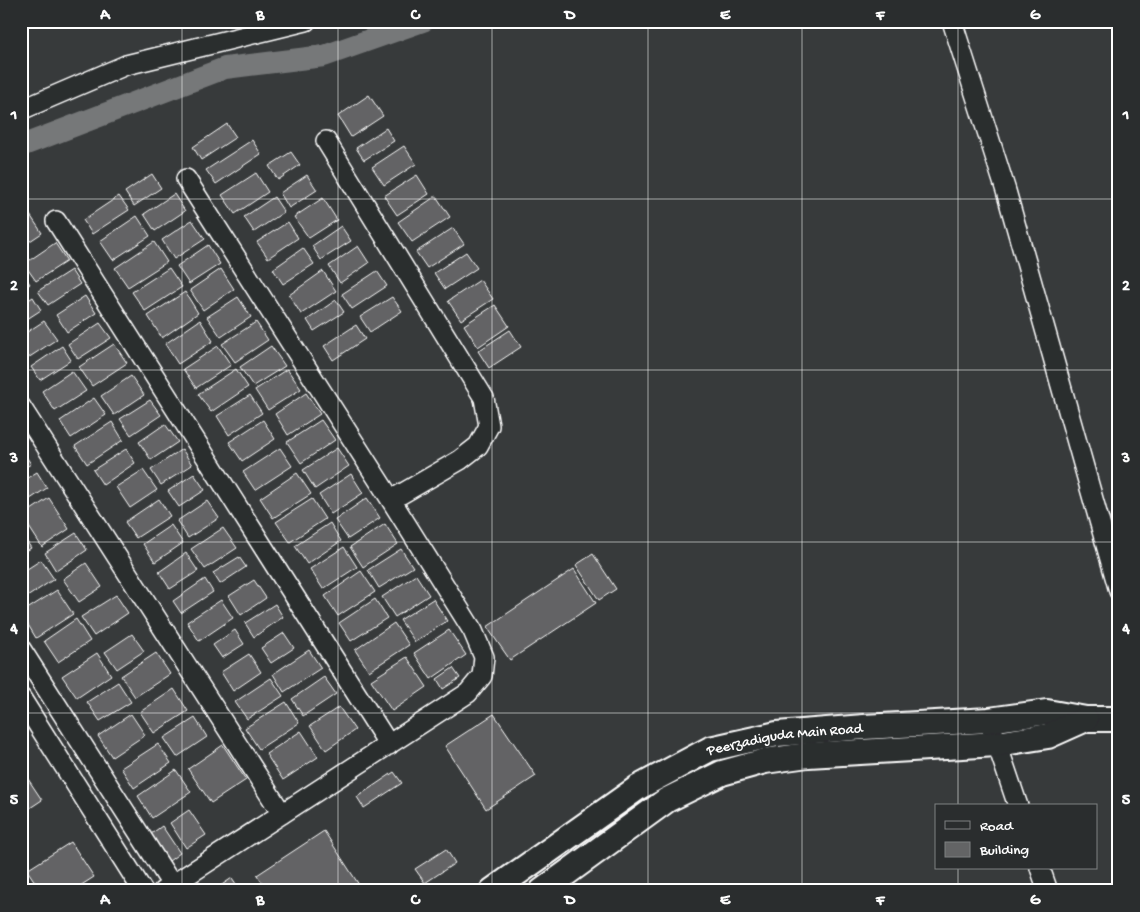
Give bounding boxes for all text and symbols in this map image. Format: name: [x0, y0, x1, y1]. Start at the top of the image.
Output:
text: A: [99, 7, 111, 26]
text: B: [255, 7, 265, 26]
text: C: [410, 7, 421, 26]
text: D: [563, 7, 576, 26]
text: E: [720, 7, 731, 26]
text: F: [875, 7, 886, 26]
text: G: [1030, 7, 1041, 26]
text: 1: [10, 107, 17, 126]
text: 1: [1122, 107, 1129, 126]
text: 2: [10, 278, 18, 297]
text: 2: [1122, 278, 1130, 297]
text: 3: [9, 450, 18, 469]
text: 3: [1121, 450, 1130, 469]
text: 4: [9, 621, 18, 640]
text: 4: [1121, 621, 1130, 640]
street label: Peerzadiguda Main Road: [704, 720, 864, 761]
text: 5: [10, 792, 19, 811]
text: 5: [1122, 792, 1131, 811]
legend: [935, 804, 1098, 870]
text: Road: [980, 818, 1014, 836]
text: Building: [979, 842, 1029, 860]
text: A: [99, 892, 111, 911]
text: B: [255, 892, 265, 911]
text: C: [410, 892, 421, 911]
text: D: [563, 892, 576, 911]
text: E: [720, 892, 731, 911]
text: F: [875, 892, 886, 911]
text: G: [1030, 892, 1041, 911]

